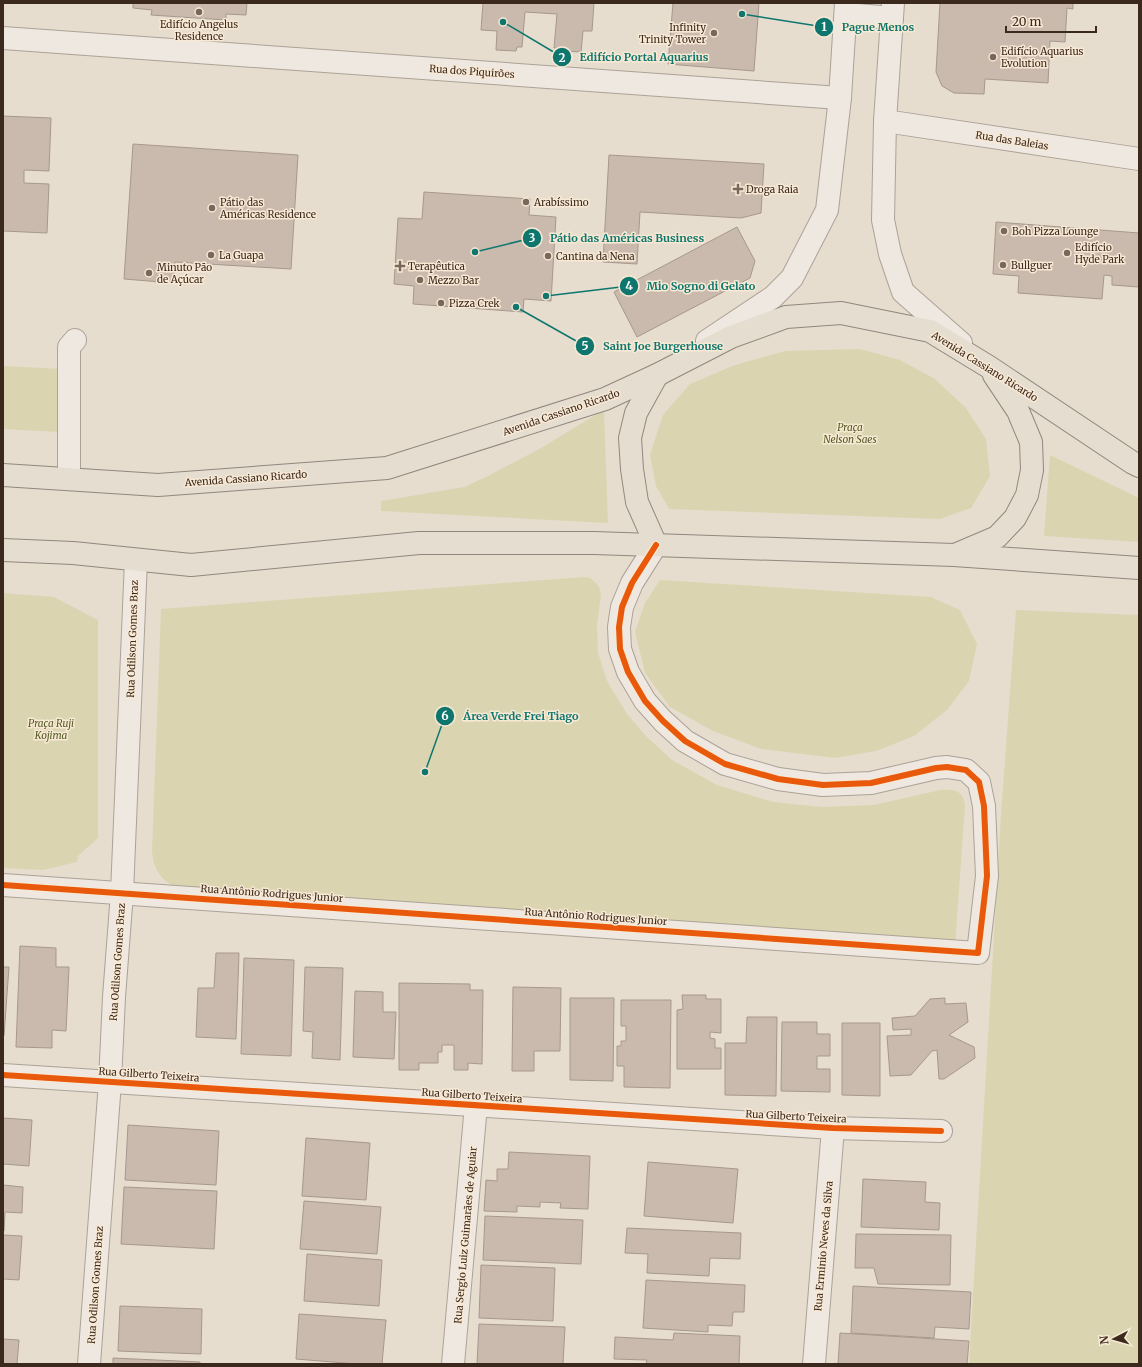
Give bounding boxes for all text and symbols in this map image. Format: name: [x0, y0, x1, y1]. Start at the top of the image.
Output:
marker: Edifício Angelus Residence: [194, 7, 204, 17]
scale bar: [1006, 8, 1096, 34]
text: 20 m: [1012, 14, 1041, 29]
callout: Pague Menos: [814, 16, 923, 39]
place label: Edifício Angelus Residence: [160, 18, 238, 43]
text: 1: [821, 19, 827, 34]
text: Pague Menos: [842, 20, 915, 34]
place label: Infinity Trinity Tower: [639, 21, 706, 46]
marker: Infinity Trinity Tower: [709, 28, 719, 38]
place label: Edifício Aquarius Evolution: [1001, 45, 1084, 70]
callout: Edifício Portal Aquarius: [552, 46, 717, 69]
text: 2: [558, 50, 566, 65]
text: Edifício Portal Aquarius: [579, 50, 709, 64]
marker: Edifício Aquarius Evolution: [988, 52, 998, 62]
street label: Rua dos Piquirões: [429, 62, 515, 81]
street label: Rua das Baleias: [974, 128, 1049, 153]
place label: Droga Raia: [746, 183, 799, 196]
marker: Droga Raia: [733, 184, 743, 194]
place label: Pátio das Américas Residence: [219, 196, 316, 221]
place label: Arabíssimo: [533, 196, 589, 209]
marker: Arabíssimo: [521, 197, 531, 207]
marker: Pátio das Américas Residence: [207, 203, 217, 213]
place label: Boh Pizza Lounge: [1012, 225, 1098, 238]
marker: Boh Pizza Lounge: [999, 226, 1009, 236]
callout: Pátio das Américas Business: [522, 227, 712, 250]
text: 3: [529, 230, 536, 245]
text: Pátio das Américas Business: [550, 231, 704, 245]
place label: Edifício Hyde Park: [1075, 241, 1125, 266]
marker: Edifício Hyde Park: [1062, 248, 1072, 258]
place label: La Guapa: [219, 249, 264, 262]
marker: La Guapa: [206, 250, 216, 260]
place label: Cantina da Nena: [556, 250, 635, 263]
marker: Cantina da Nena: [543, 251, 553, 261]
place label: Bullguer: [1011, 259, 1053, 272]
place label: Terapêutica: [408, 260, 466, 273]
marker: Bullguer: [998, 260, 1008, 270]
place label: Minuto Pão de Açúcar: [157, 261, 212, 286]
marker: Terapêutica: [395, 261, 405, 271]
marker: Minuto Pão de Açúcar: [144, 268, 154, 278]
place label: Mezzo Bar: [428, 274, 479, 287]
marker: Mezzo Bar: [415, 275, 425, 285]
callout: Mio Sogno di Gelato: [619, 275, 764, 298]
text: 4: [625, 278, 633, 293]
text: Mio Sogno di Gelato: [647, 279, 756, 293]
place label: Pizza Crek: [449, 297, 500, 310]
marker: Pizza Crek: [436, 298, 446, 308]
street label: Avenida Cassiano Ricardo: [928, 328, 1040, 405]
callout: Saint Joe Burgerhouse: [575, 334, 731, 357]
text: 5: [581, 338, 589, 353]
text: Saint Joe Burgerhouse: [603, 339, 723, 353]
street label: Avenida Cassiano Ricardo: [500, 386, 621, 439]
park label: Praça Nelson Saes: [823, 421, 877, 446]
street label: Avenida Cassiano Ricardo: [183, 468, 308, 489]
street label: Rua Odilson Gomes Braz: [124, 579, 141, 698]
callout: Área Verde Frei Tiago: [435, 705, 587, 728]
text: 6: [441, 708, 449, 723]
text: Área Verde Frei Tiago: [462, 709, 579, 723]
park label: Praça Ruji Kojima: [28, 717, 74, 742]
street label: Rua Antônio Rodrigues Junior: [200, 882, 344, 905]
street label: Rua Odilson Gomes Braz: [107, 902, 128, 1021]
street label: Rua Antônio Rodrigues Junior: [524, 905, 668, 928]
street label: Rua Gilberto Teixeira: [98, 1064, 201, 1085]
street label: Rua Gilberto Teixeira: [421, 1085, 524, 1106]
street label: Rua Gilberto Teixeira: [745, 1107, 847, 1126]
street label: Rua Sergio Luiz Guimarães de Aguiar: [451, 1145, 480, 1324]
street label: Rua Erminio Neves da Silva: [811, 1180, 836, 1312]
street label: Rua Odilson Gomes Braz: [85, 1225, 106, 1344]
north arrow: [1094, 1319, 1134, 1359]
text: N: [1097, 1335, 1111, 1345]

